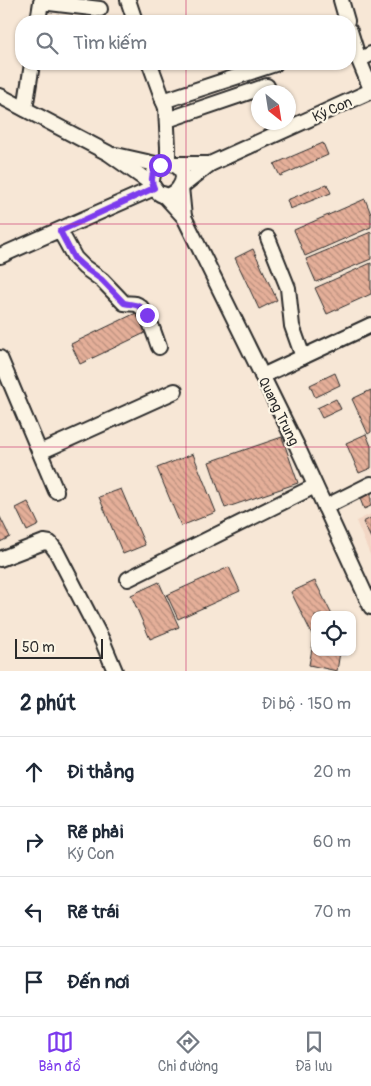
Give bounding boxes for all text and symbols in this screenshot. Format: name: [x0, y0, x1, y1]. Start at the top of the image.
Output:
search box: [15, 15, 356, 70]
icon: search: [33, 29, 61, 57]
text: Tìm kiếm: [73, 31, 147, 55]
north arrow: [251, 85, 296, 130]
street label: Ký Con: [310, 93, 355, 126]
route start: [149, 154, 172, 177]
route end: [136, 304, 159, 327]
street label: Quang Trung: [255, 374, 302, 448]
map controls: [311, 611, 356, 656]
button: locate: [311, 611, 356, 656]
scale bar: [15, 636, 102, 659]
text: 50 m: [22, 639, 55, 656]
text: 2 phút: [20, 690, 75, 717]
text: Đi bộ · 150 m: [262, 694, 351, 714]
icon: ahead: [20, 758, 48, 786]
text: Đi thẳng: [67, 760, 134, 784]
text: 20 m: [313, 762, 351, 782]
text: Rẽ phải: [67, 820, 123, 844]
icon: right: [20, 828, 48, 856]
text: 60 m: [313, 832, 351, 852]
text: Ký Con: [67, 844, 114, 864]
icon: left: [20, 898, 48, 926]
text: Rẽ trái: [67, 900, 119, 924]
text: 70 m: [314, 902, 351, 922]
icon: arrive: [20, 968, 48, 996]
text: Đến nơi: [67, 970, 129, 994]
tab: Bản đồ: [39, 1028, 81, 1075]
tab: Chỉ đường: [158, 1028, 218, 1075]
tab: Đã lưu: [295, 1028, 332, 1075]

